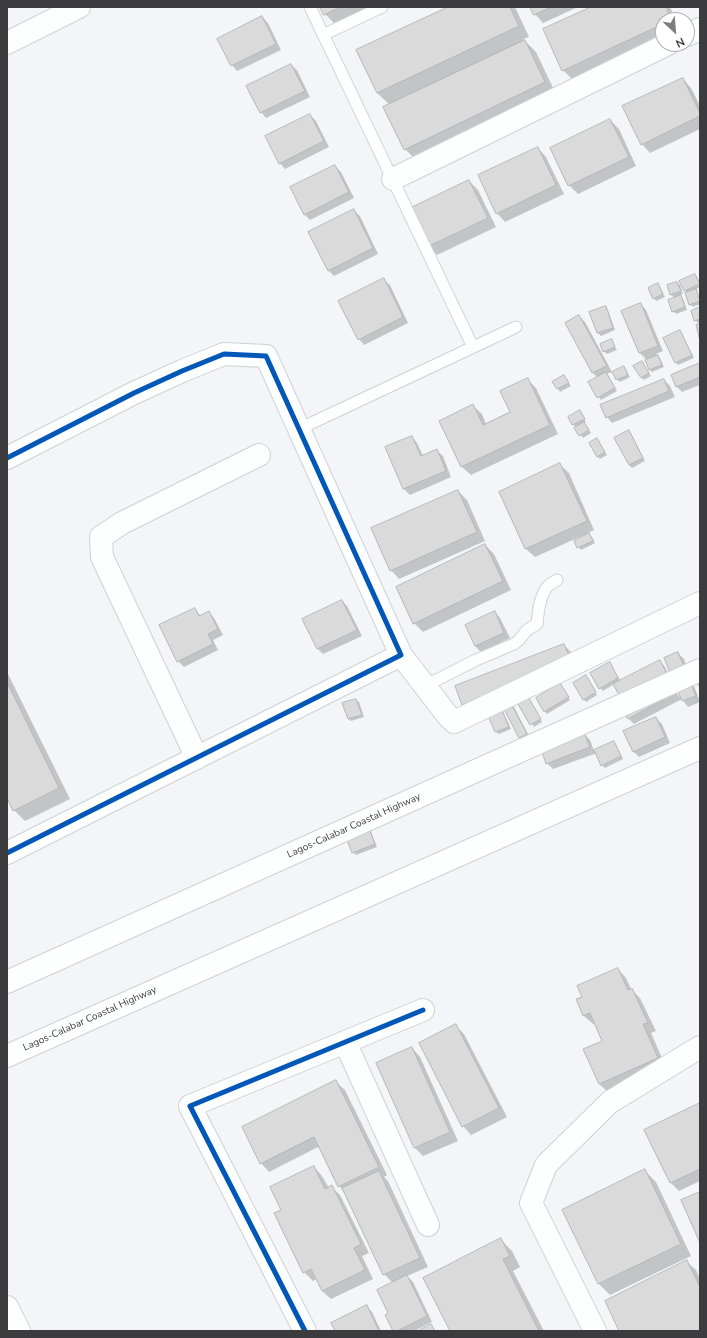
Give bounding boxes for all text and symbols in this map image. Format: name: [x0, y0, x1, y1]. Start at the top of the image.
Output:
north arrow: [655, 12, 695, 52]
text: N: [673, 34, 687, 51]
street label: Lagos-Calabar Coastal Highway: [285, 791, 423, 861]
street label: Lagos-Calabar Coastal Highway: [21, 984, 159, 1054]

